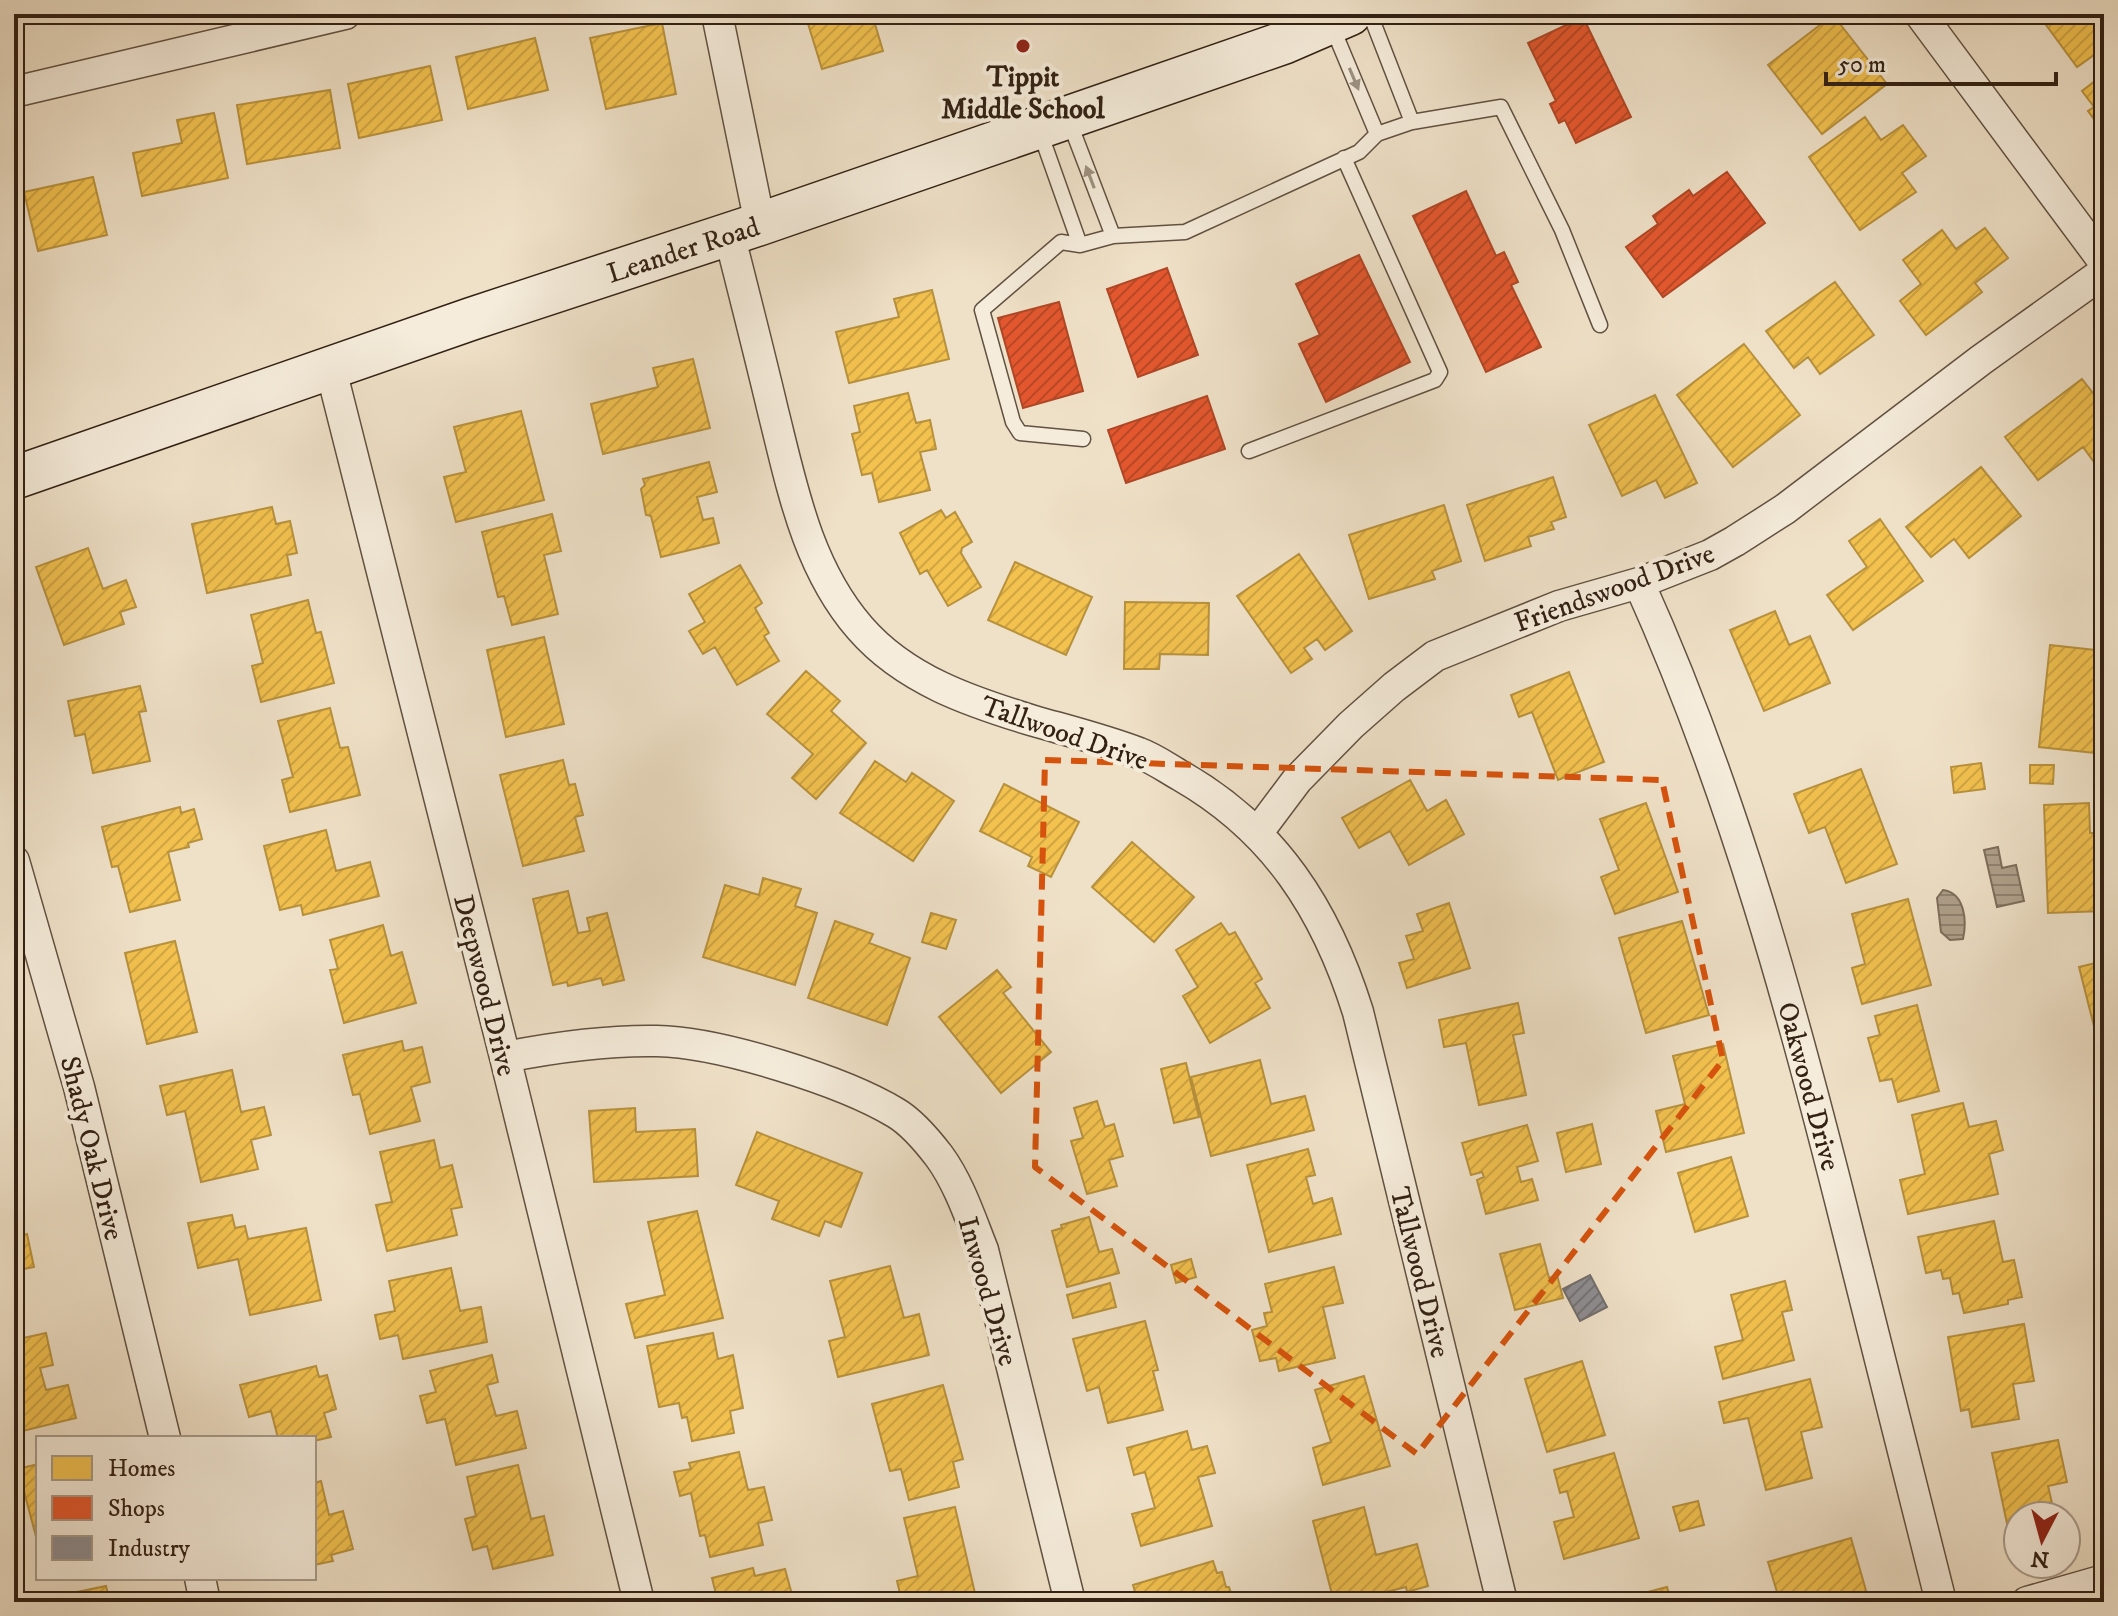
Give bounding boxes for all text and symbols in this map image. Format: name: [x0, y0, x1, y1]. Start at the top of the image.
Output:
scale bar: [1826, 36, 2056, 86]
marker: Tippit Middle School: [1014, 37, 1032, 55]
text: 50 m: [1838, 50, 1886, 80]
place label: Tippit Middle School: [941, 60, 1105, 127]
one-way arrow: [1347, 67, 1360, 91]
one-way arrow: [1083, 165, 1096, 189]
street label: Leander Road: [603, 209, 764, 292]
street label: Friendswood Drive: [1510, 536, 1719, 641]
street label: Tallwood Drive: [976, 688, 1153, 778]
street label: Deepwood Drive: [445, 891, 524, 1080]
street label: Oakwood Drive: [1769, 998, 1848, 1174]
street label: Shady Oak Drive: [52, 1053, 131, 1244]
street label: Tallwood Drive: [1381, 1183, 1458, 1361]
street label: Inwood Drive: [950, 1213, 1026, 1370]
legend: [36, 1436, 316, 1580]
text: Homes: [108, 1454, 175, 1484]
text: Shops: [108, 1494, 165, 1524]
north arrow: [2002, 1500, 2082, 1580]
text: Industry: [108, 1534, 191, 1564]
text: N: [2030, 1544, 2050, 1573]

